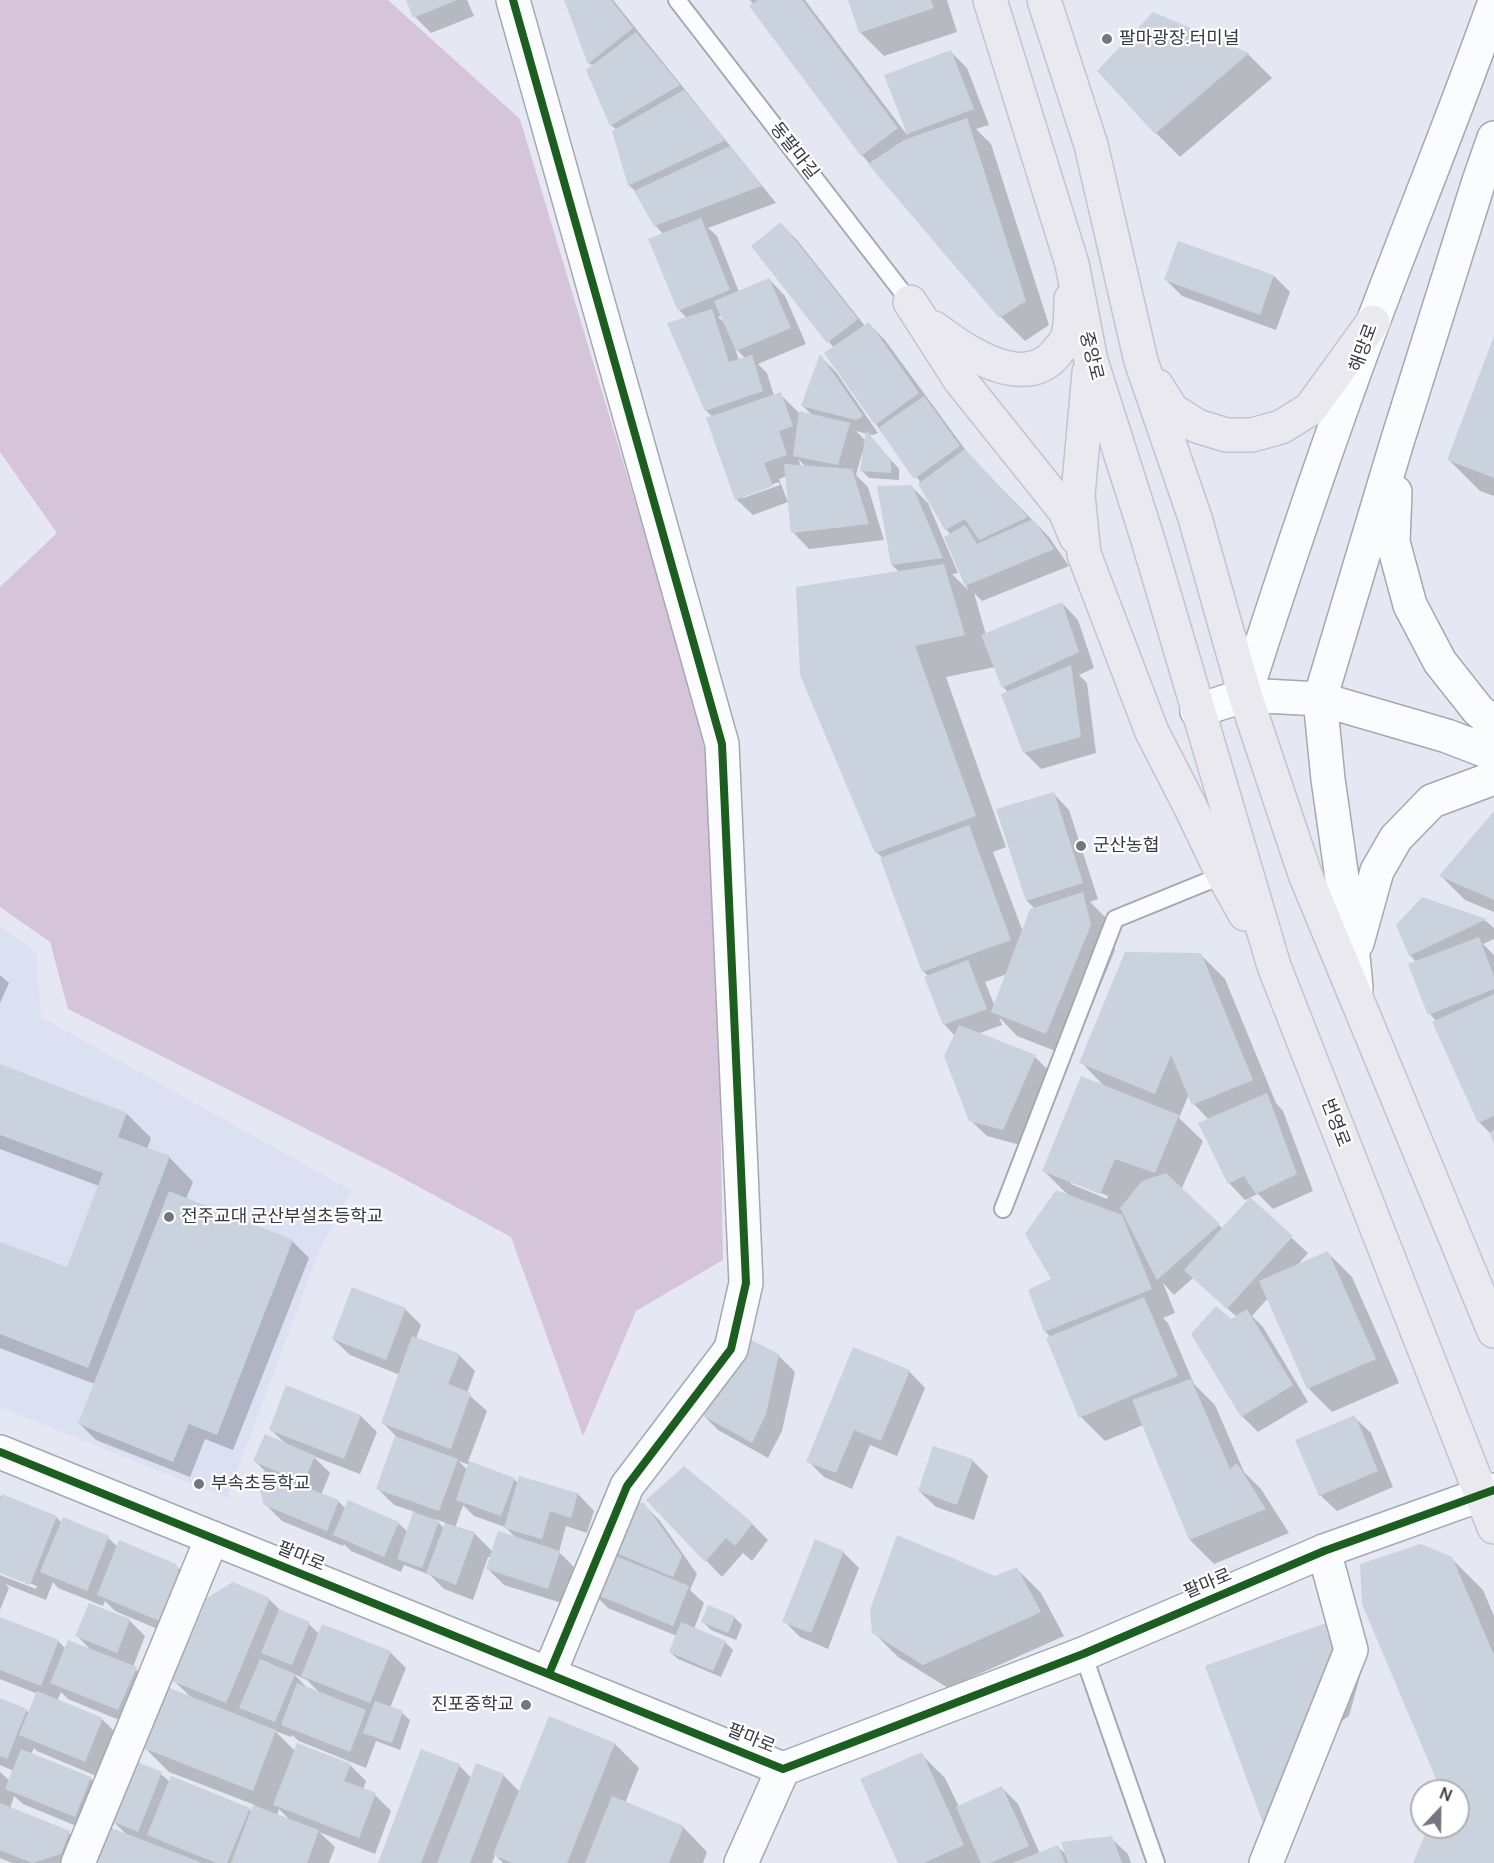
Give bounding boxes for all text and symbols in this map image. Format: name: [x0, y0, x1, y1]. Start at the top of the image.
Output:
place label: 팔마광장.터미널: [1119, 28, 1239, 50]
marker: 팔마광장.터미널: [1100, 32, 1114, 46]
street label: 동팔마길: [765, 118, 823, 184]
street label: 해망로: [1345, 321, 1383, 375]
street label: 중앙로: [1075, 329, 1107, 383]
place label: 군산농협: [1093, 835, 1159, 857]
marker: 군산농협: [1074, 839, 1088, 853]
street label: 번영로: [1316, 1096, 1354, 1150]
place label: 전주교대 군산부설초등학교: [181, 1206, 383, 1228]
marker: 전주교대 군산부설초등학교: [162, 1210, 176, 1224]
place label: 부속초등학교: [211, 1473, 310, 1495]
marker: 부속초등학교: [192, 1477, 206, 1491]
street label: 팔마로: [274, 1538, 328, 1576]
street label: 팔마로: [1181, 1564, 1235, 1604]
place label: 진포중학교: [431, 1694, 514, 1716]
marker: 진포중학교: [519, 1698, 533, 1712]
street label: 팔마로: [724, 1720, 778, 1758]
north arrow: [1410, 1779, 1470, 1839]
text: N: [1437, 1782, 1455, 1807]

